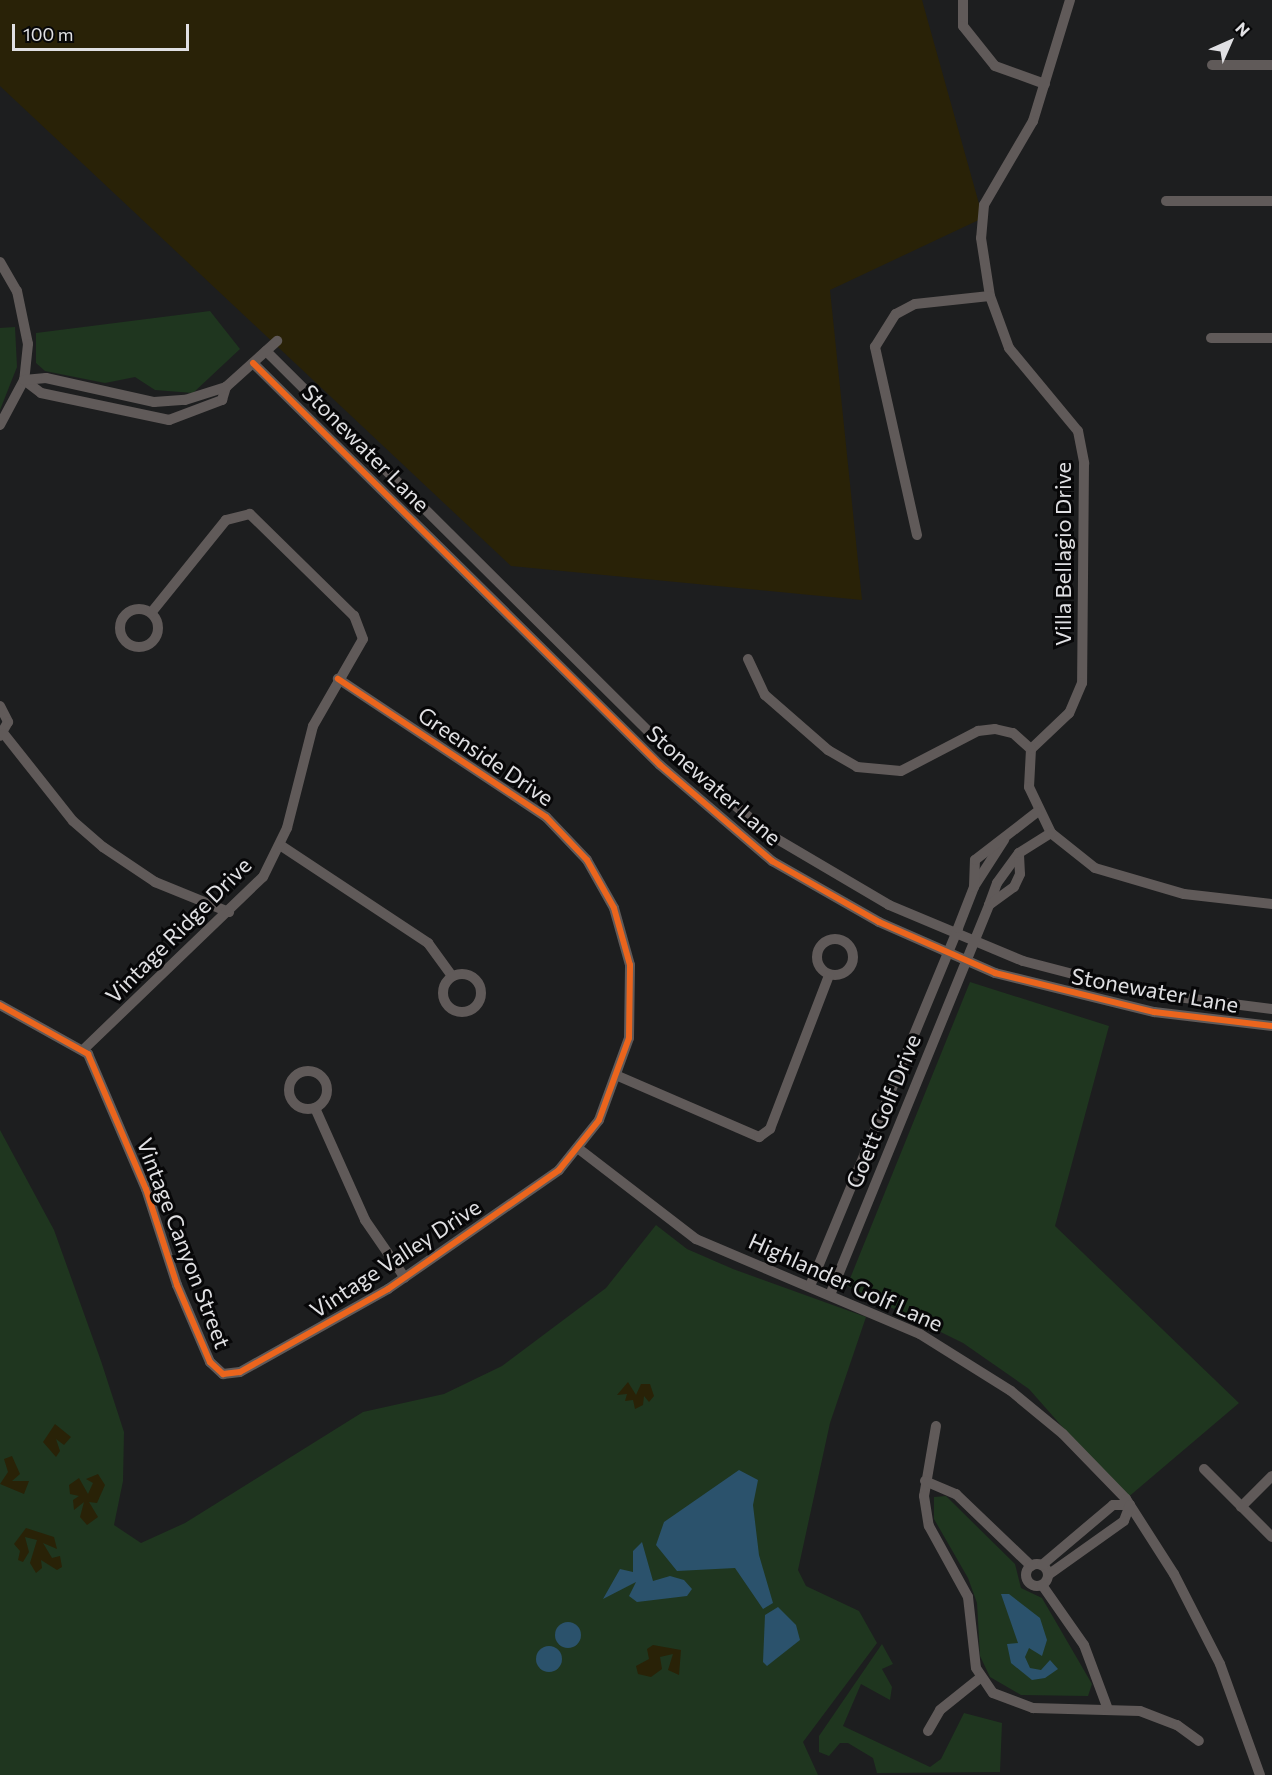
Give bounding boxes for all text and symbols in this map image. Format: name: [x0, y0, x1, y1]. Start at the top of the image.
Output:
scale bar: [15, 12, 192, 50]
north arrow: [1200, 12, 1260, 72]
text: N: [1232, 18, 1254, 40]
text: 100 m: [23, 23, 73, 45]
street label: Stonewater Lane: [297, 379, 435, 517]
street label: Villa Bellagio Drive: [1050, 462, 1076, 646]
street label: Greenside Drive: [413, 701, 559, 811]
street label: Stonewater Lane: [641, 720, 787, 850]
street label: Vintage Ridge Drive: [100, 852, 256, 1008]
street label: Stonewater Lane: [1069, 962, 1241, 1018]
street label: Goett Golf Drive: [840, 1030, 926, 1192]
street label: Vintage Canyon Street: [132, 1134, 236, 1352]
street label: Vintage Valley Drive: [305, 1193, 485, 1323]
street label: Highlander Golf Lane: [745, 1227, 947, 1337]

